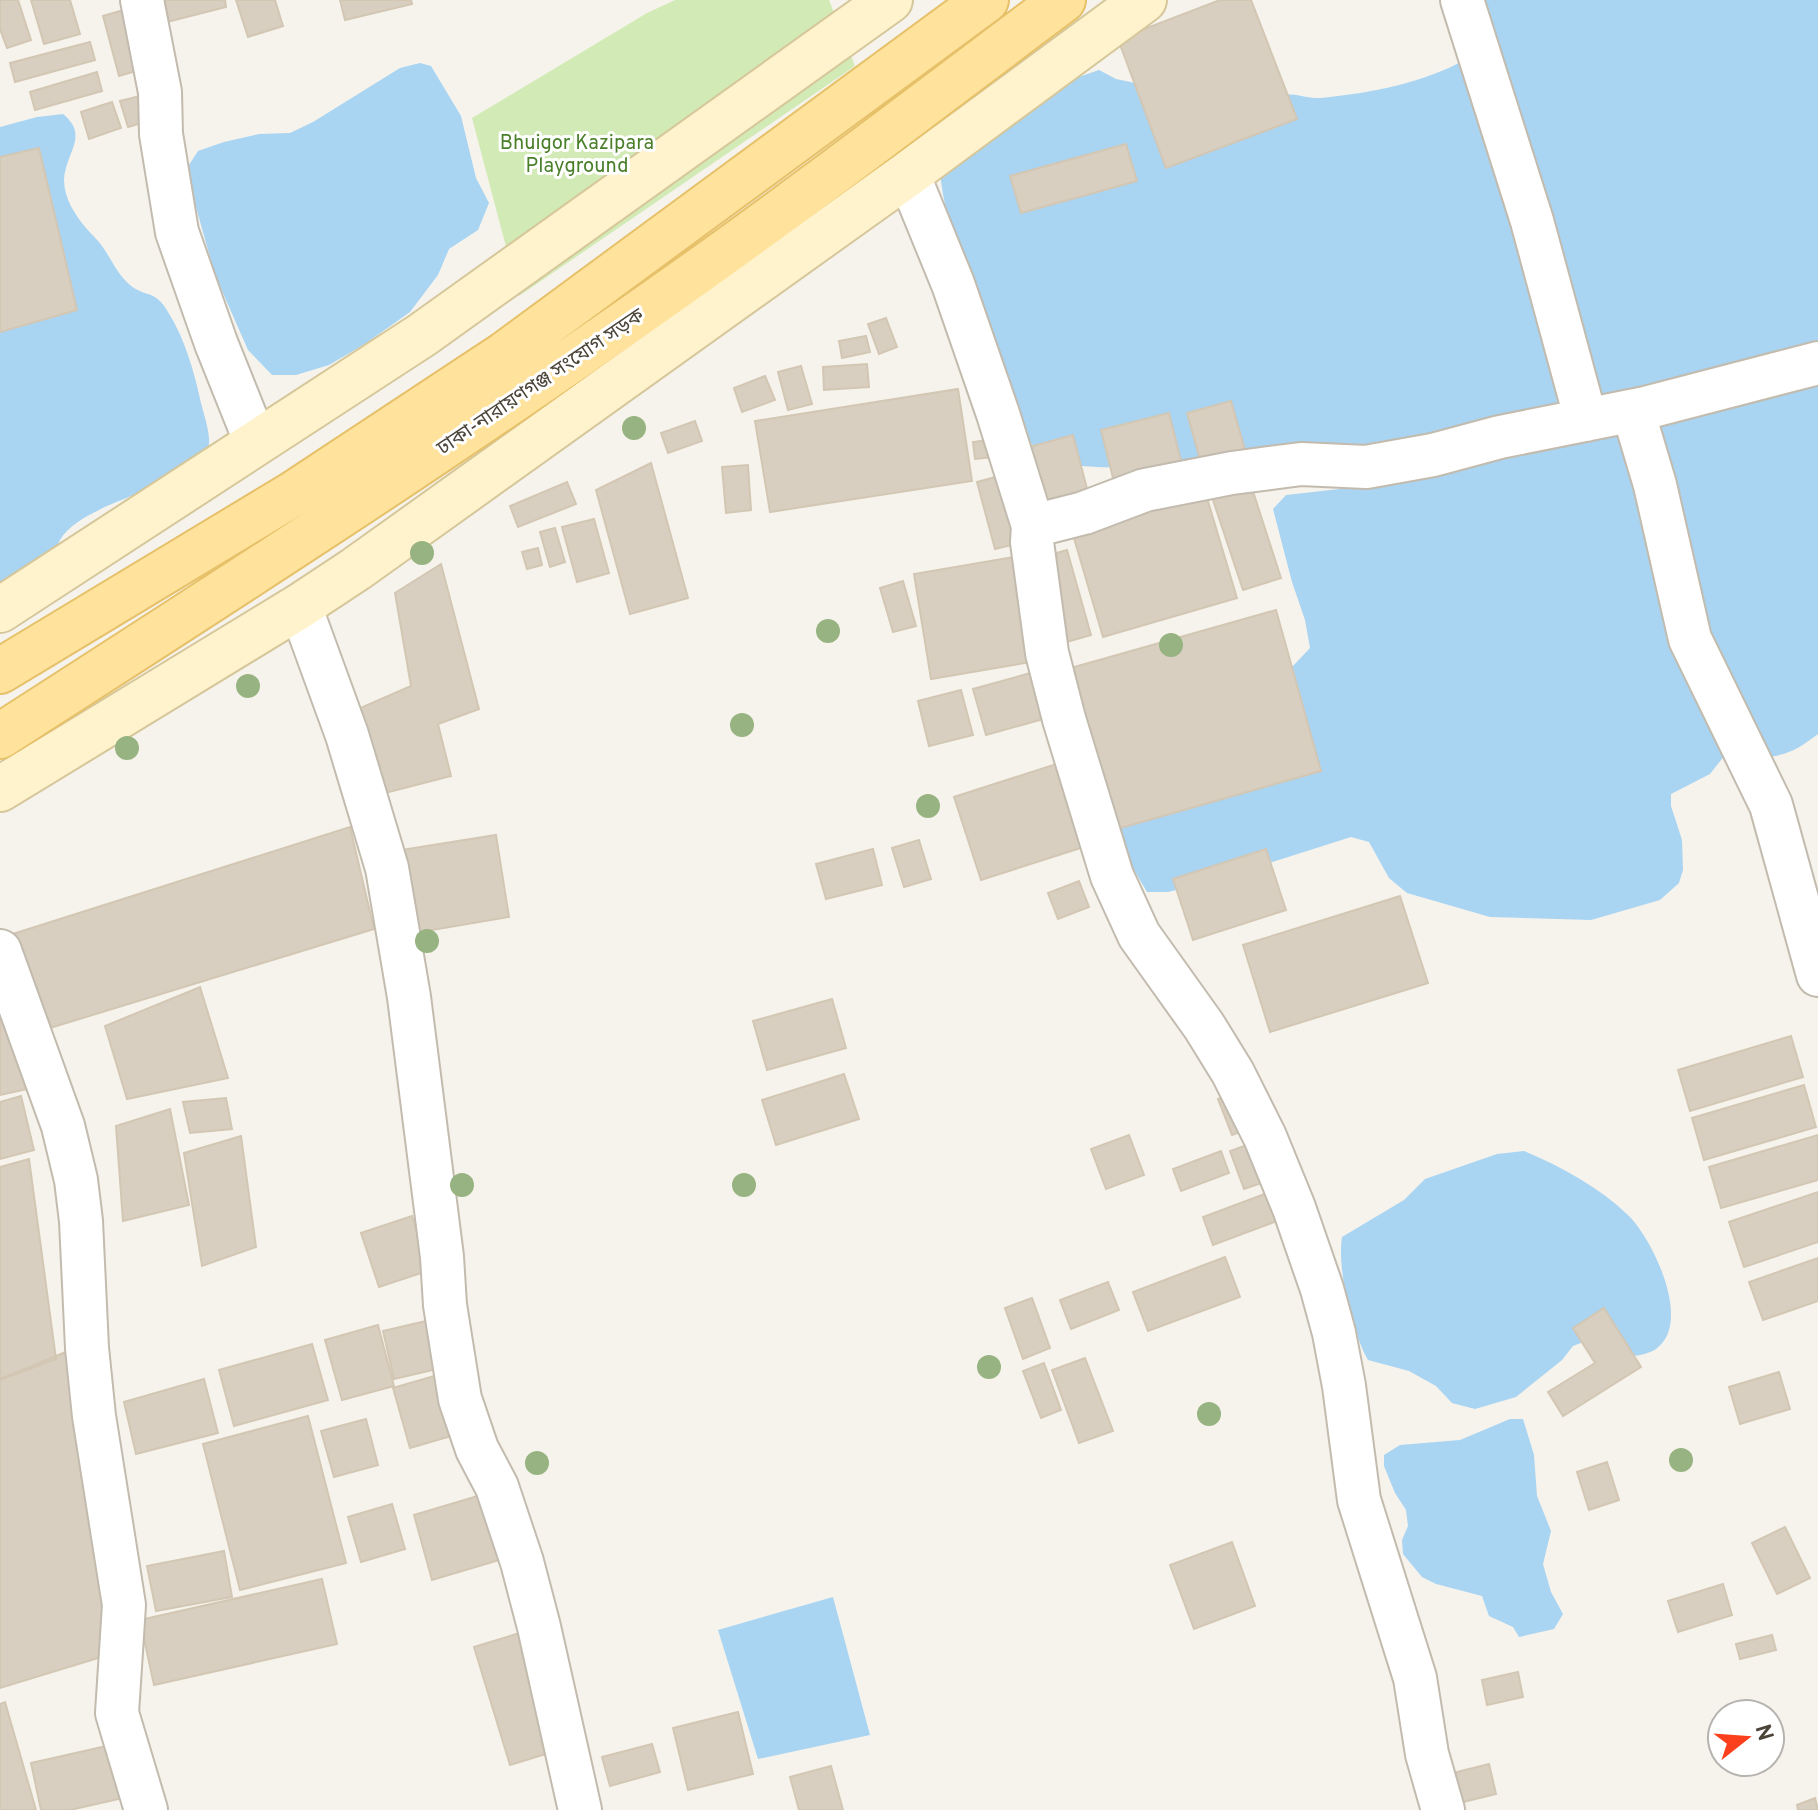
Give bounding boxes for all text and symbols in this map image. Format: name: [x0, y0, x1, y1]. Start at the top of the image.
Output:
park label: Bhuigor Kazipara Playground: [500, 131, 654, 180]
street label: ঢাকা-নারায়ণগঞ্জ সংযোগ সড়ক: [432, 303, 651, 462]
north arrow: [1706, 1698, 1786, 1778]
text: N: [1748, 1721, 1778, 1744]

